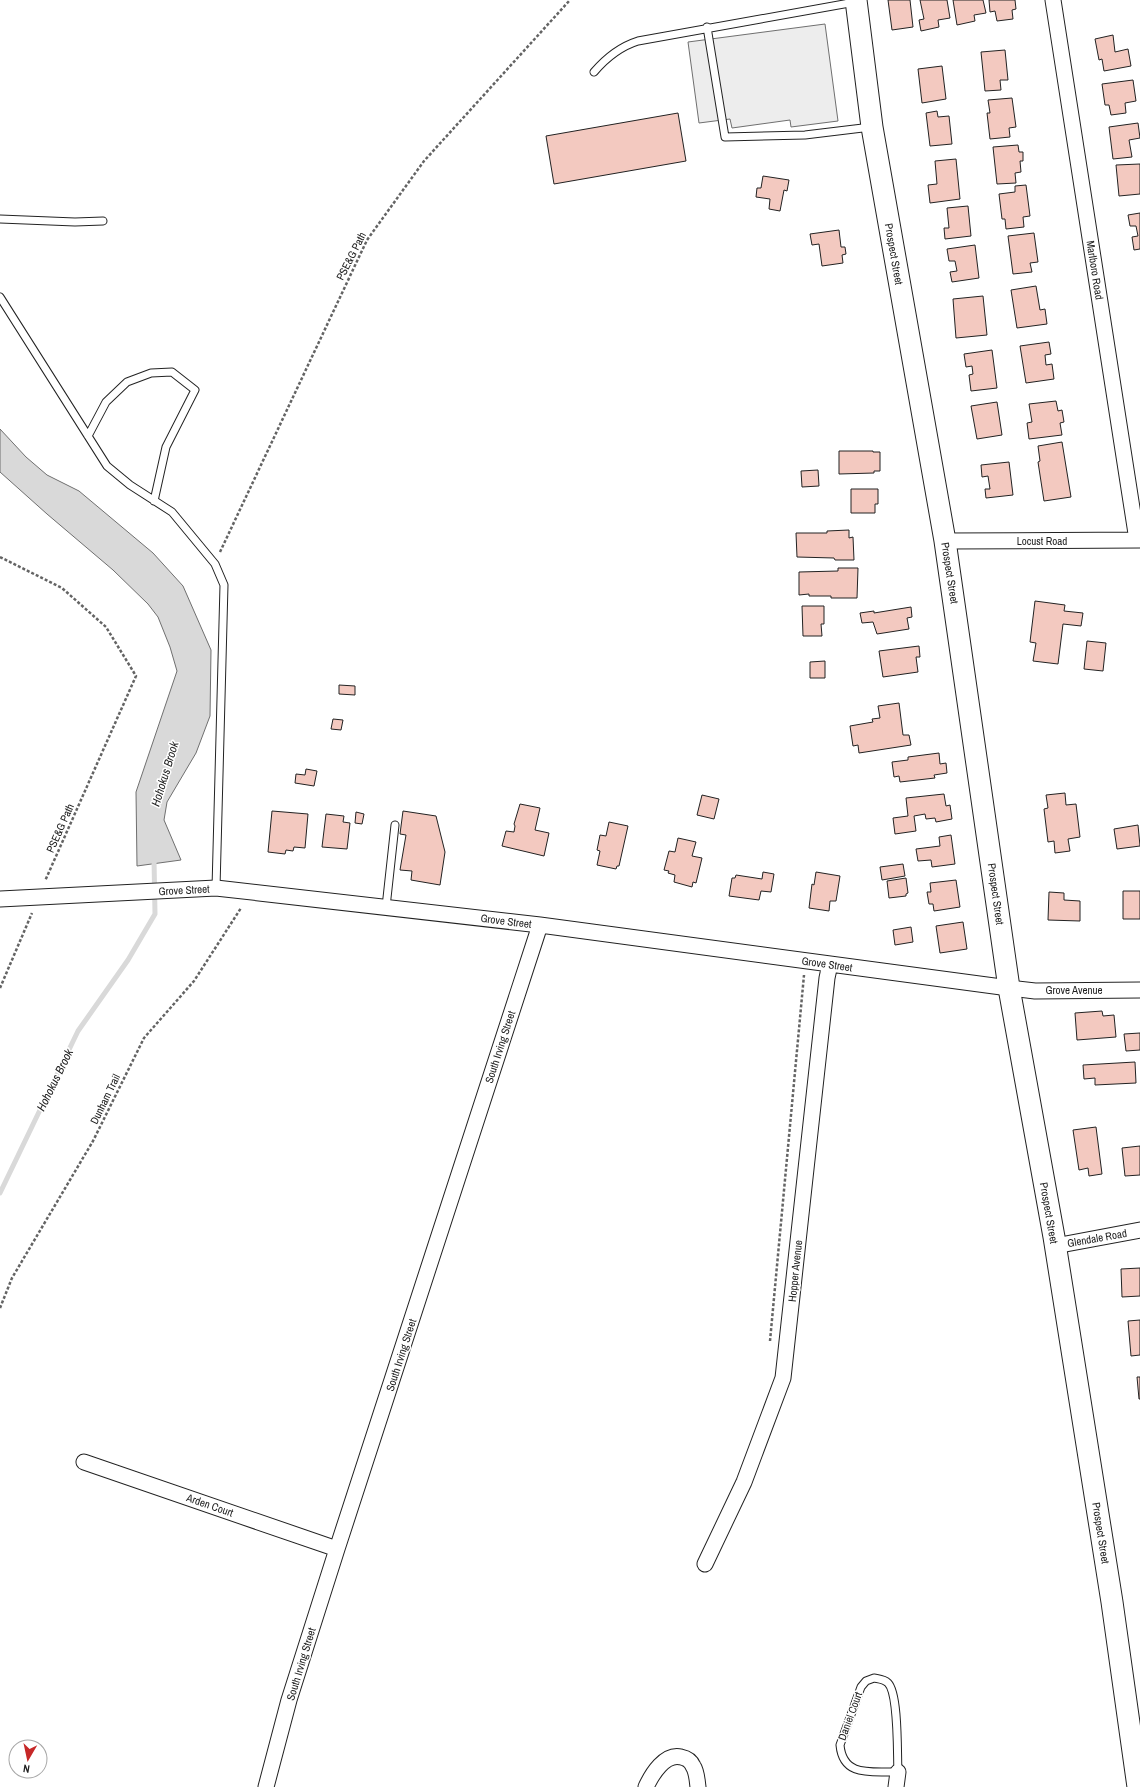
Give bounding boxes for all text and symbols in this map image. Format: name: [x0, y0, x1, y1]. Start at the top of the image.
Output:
street label: Prospect Street: [882, 222, 906, 286]
street label: PSE&G Path: [333, 230, 369, 282]
street label: Marlboro Road: [1083, 239, 1107, 301]
street label: Locust Road: [1017, 534, 1067, 548]
street label: Prospect Street: [938, 541, 962, 605]
water label: Hohokus Brook: [148, 738, 183, 809]
street label: PSE&G Path: [43, 801, 77, 855]
street label: Prospect Street: [985, 862, 1007, 926]
street label: Grove Street: [158, 882, 210, 898]
street label: Grove Street: [480, 911, 533, 931]
street label: Grove Street: [801, 954, 854, 975]
street label: Grove Avenue: [1045, 983, 1103, 997]
street label: South Irving Street: [482, 1009, 518, 1085]
water label: Hohokus Brook: [33, 1045, 77, 1114]
street label: Dunham Trail: [87, 1072, 123, 1126]
street label: Prospect Street: [1037, 1181, 1061, 1245]
street label: Glendale Road: [1066, 1226, 1128, 1250]
street label: Hopper Avenue: [785, 1239, 805, 1303]
street label: South Irving Street: [383, 1317, 419, 1393]
street label: Arden Court: [184, 1490, 236, 1520]
street label: Prospect Street: [1089, 1501, 1113, 1565]
street label: South Irving Street: [283, 1626, 319, 1702]
street label: Daniel Court: [835, 1689, 865, 1742]
north arrow: [8, 1739, 48, 1779]
text: N: [22, 1761, 31, 1776]

